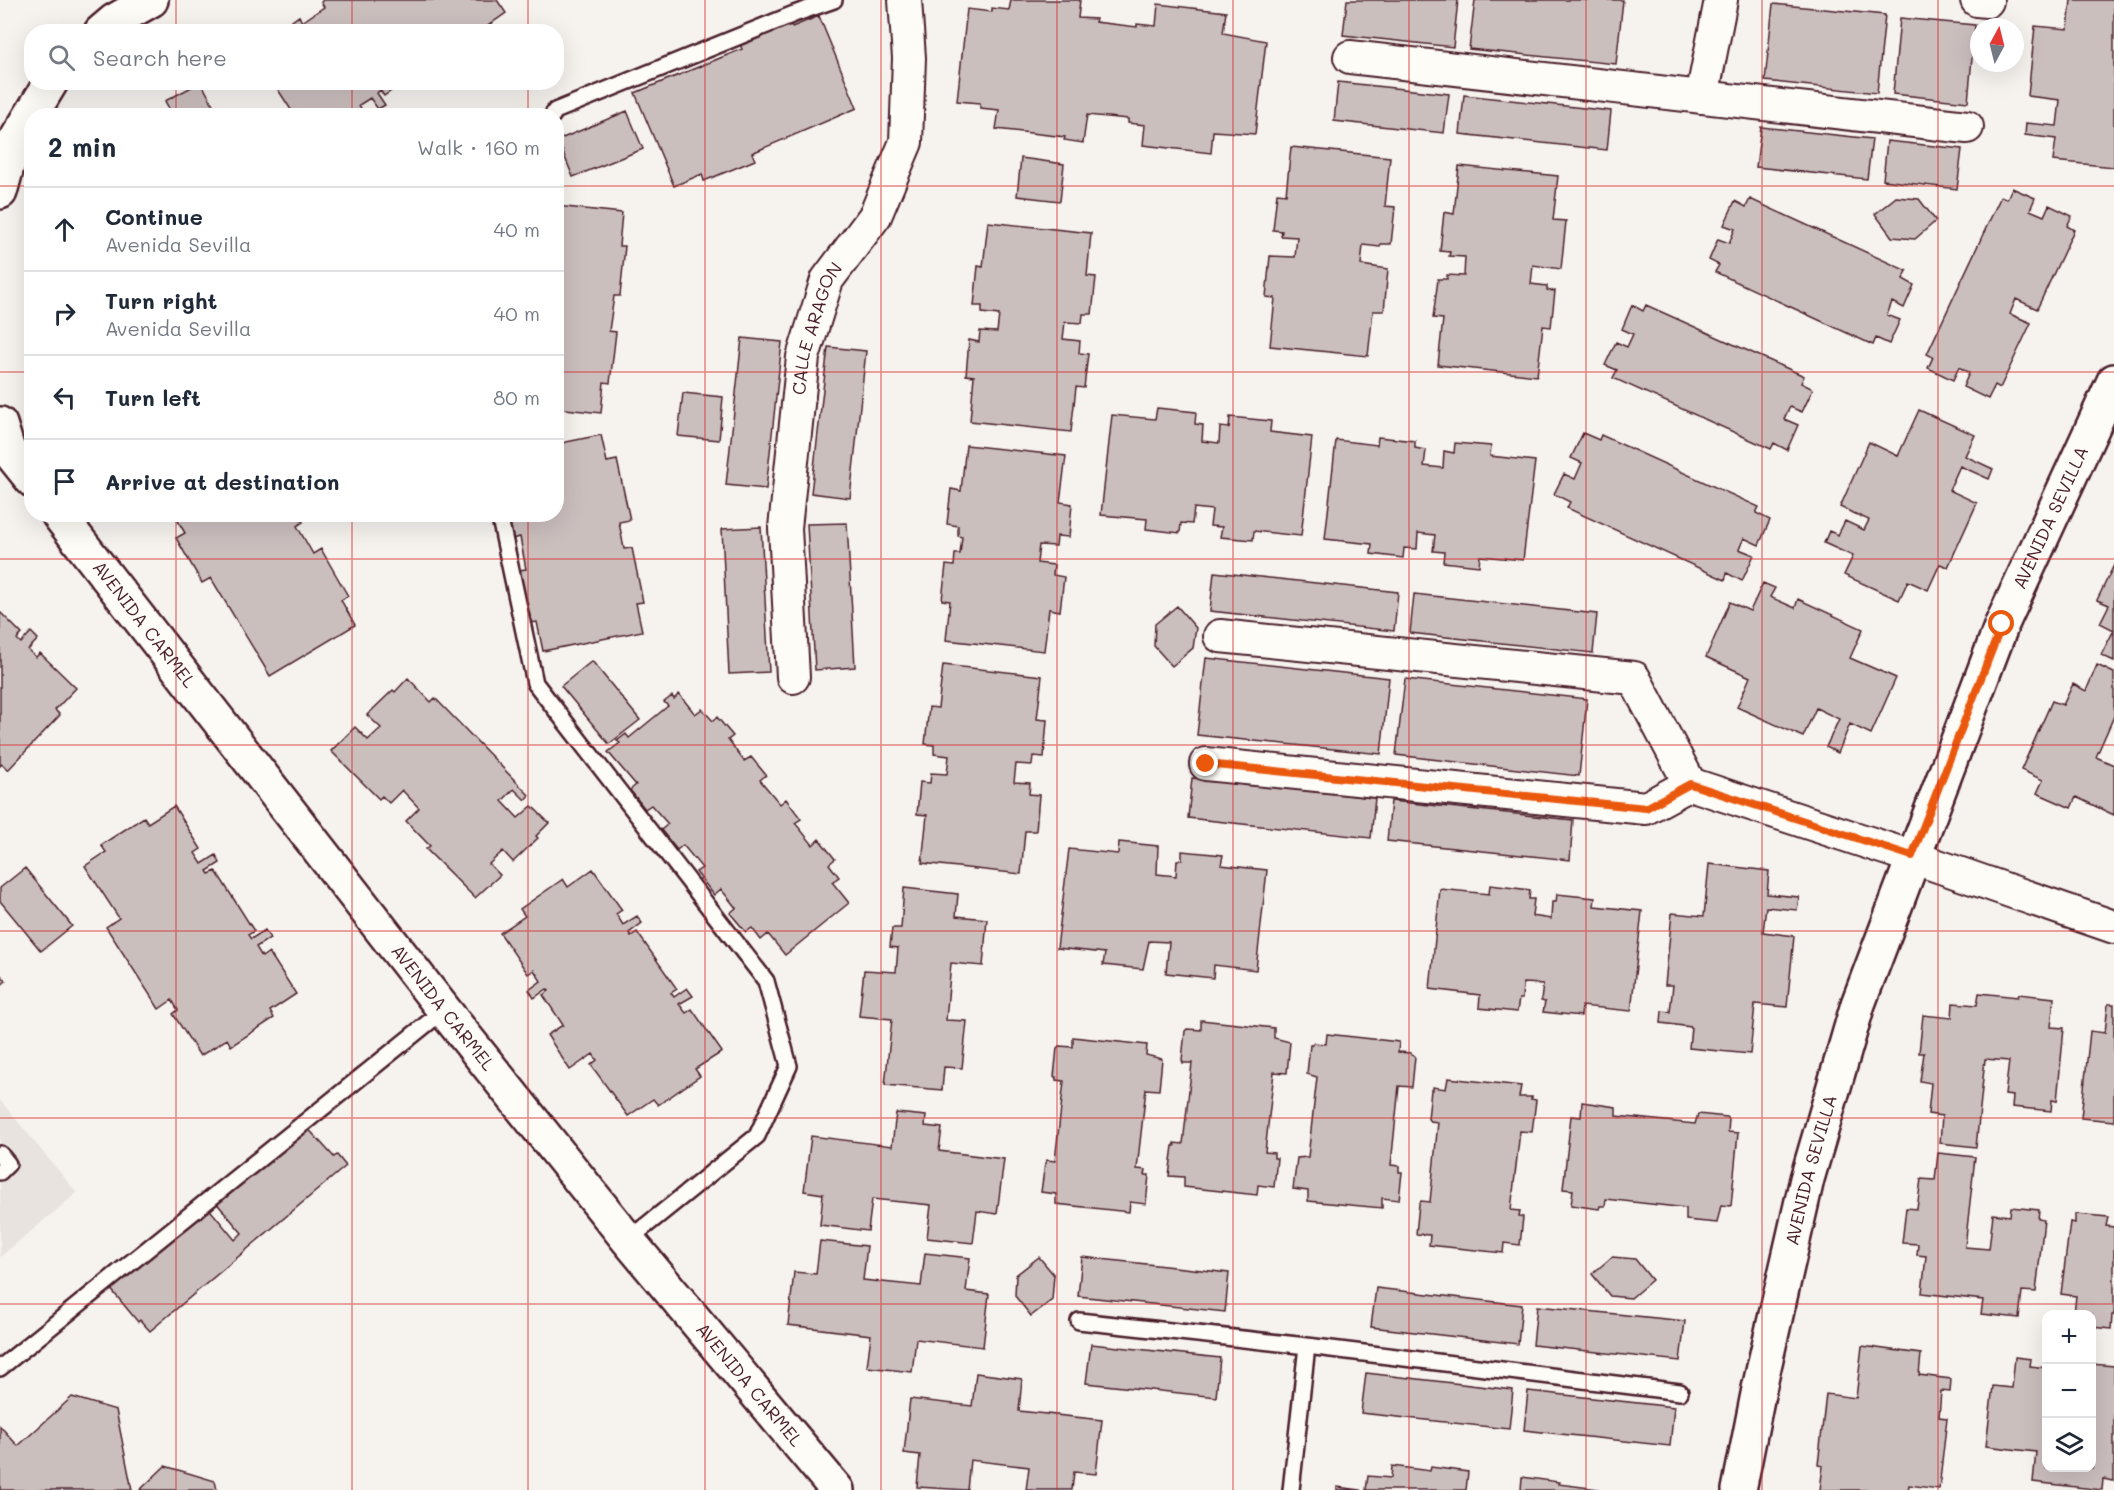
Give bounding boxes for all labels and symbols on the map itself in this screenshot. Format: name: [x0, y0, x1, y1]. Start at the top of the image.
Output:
north arrow: [1970, 18, 2024, 72]
street label: CALLE ARAGON: [786, 257, 847, 396]
street label: AVENIDA SEVILLA: [2007, 442, 2093, 593]
street label: AVENIDA CARMEL: [88, 556, 202, 693]
route start: [1988, 610, 2014, 636]
route end: [1192, 750, 1218, 776]
street label: AVENIDA CARMEL: [386, 939, 501, 1076]
street label: AVENIDA SEVILLA: [1779, 1092, 1842, 1248]
street label: AVENIDA CARMEL: [691, 1317, 809, 1452]

